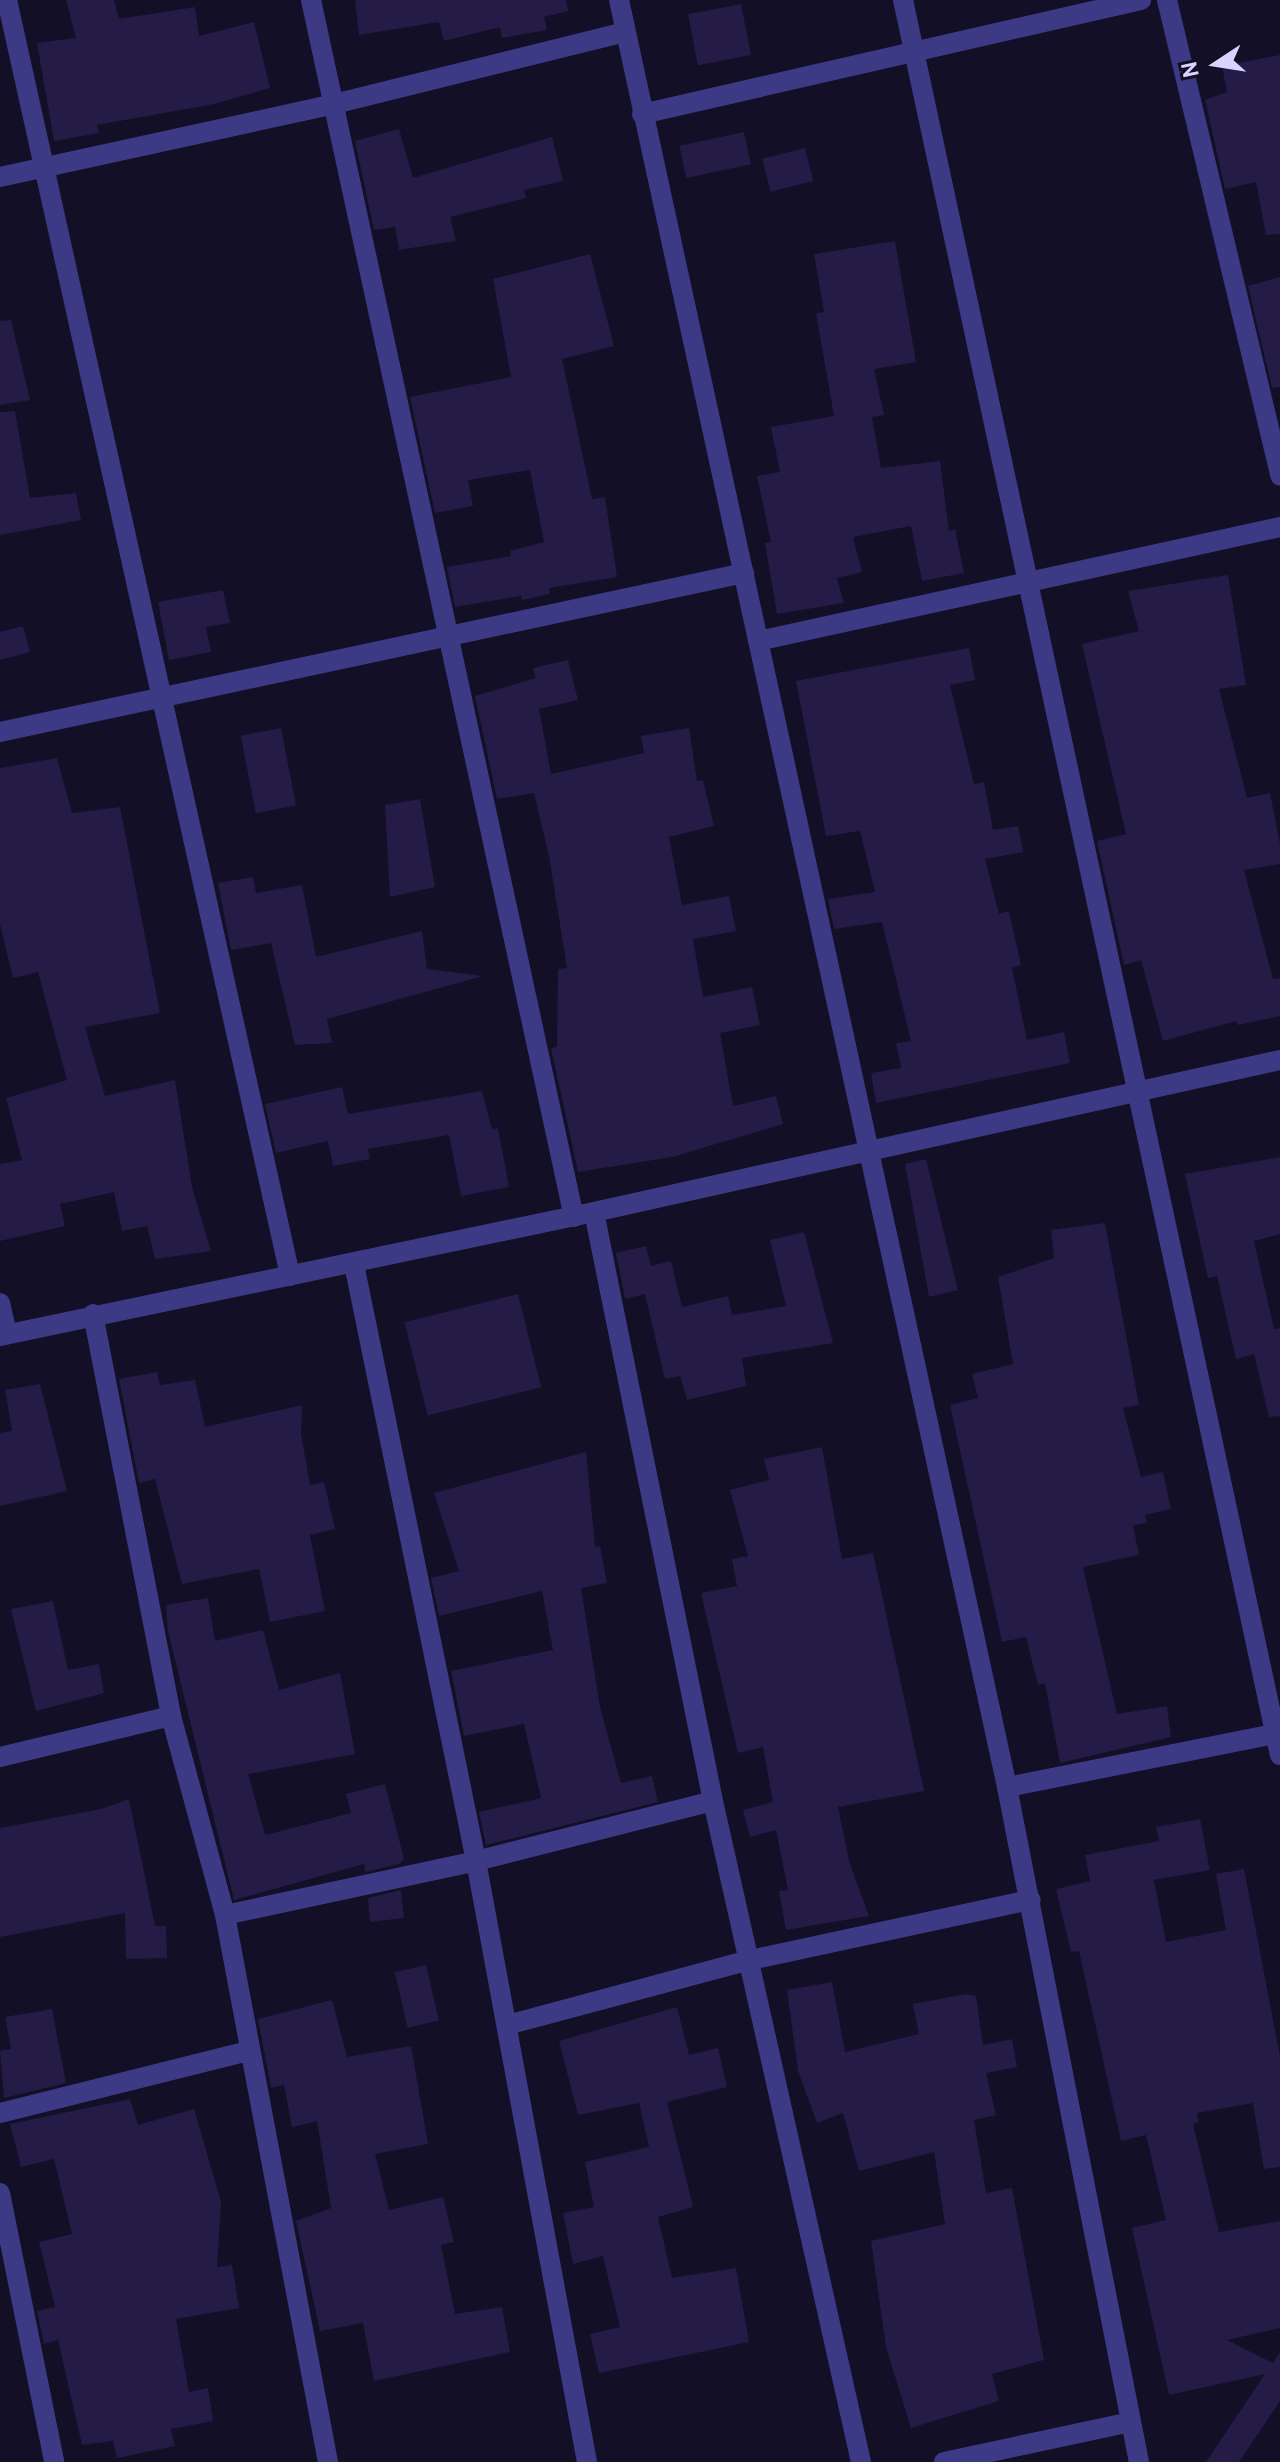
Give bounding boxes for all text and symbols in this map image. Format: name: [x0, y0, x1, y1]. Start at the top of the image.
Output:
north arrow: [1176, 24, 1256, 104]
text: N: [1177, 59, 1207, 80]

